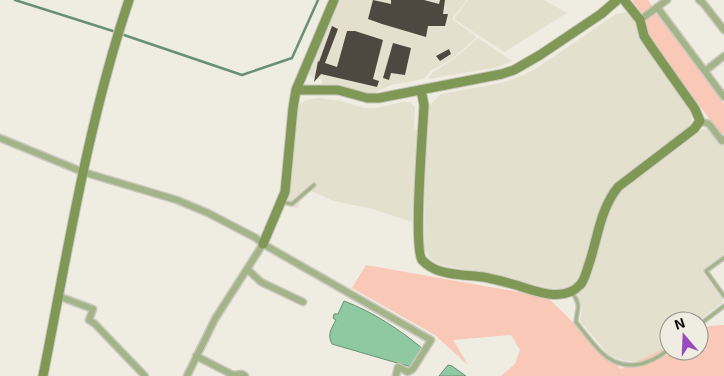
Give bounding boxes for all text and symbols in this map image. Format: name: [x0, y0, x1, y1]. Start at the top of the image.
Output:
north arrow: [659, 311, 709, 361]
text: N: [672, 314, 687, 333]

